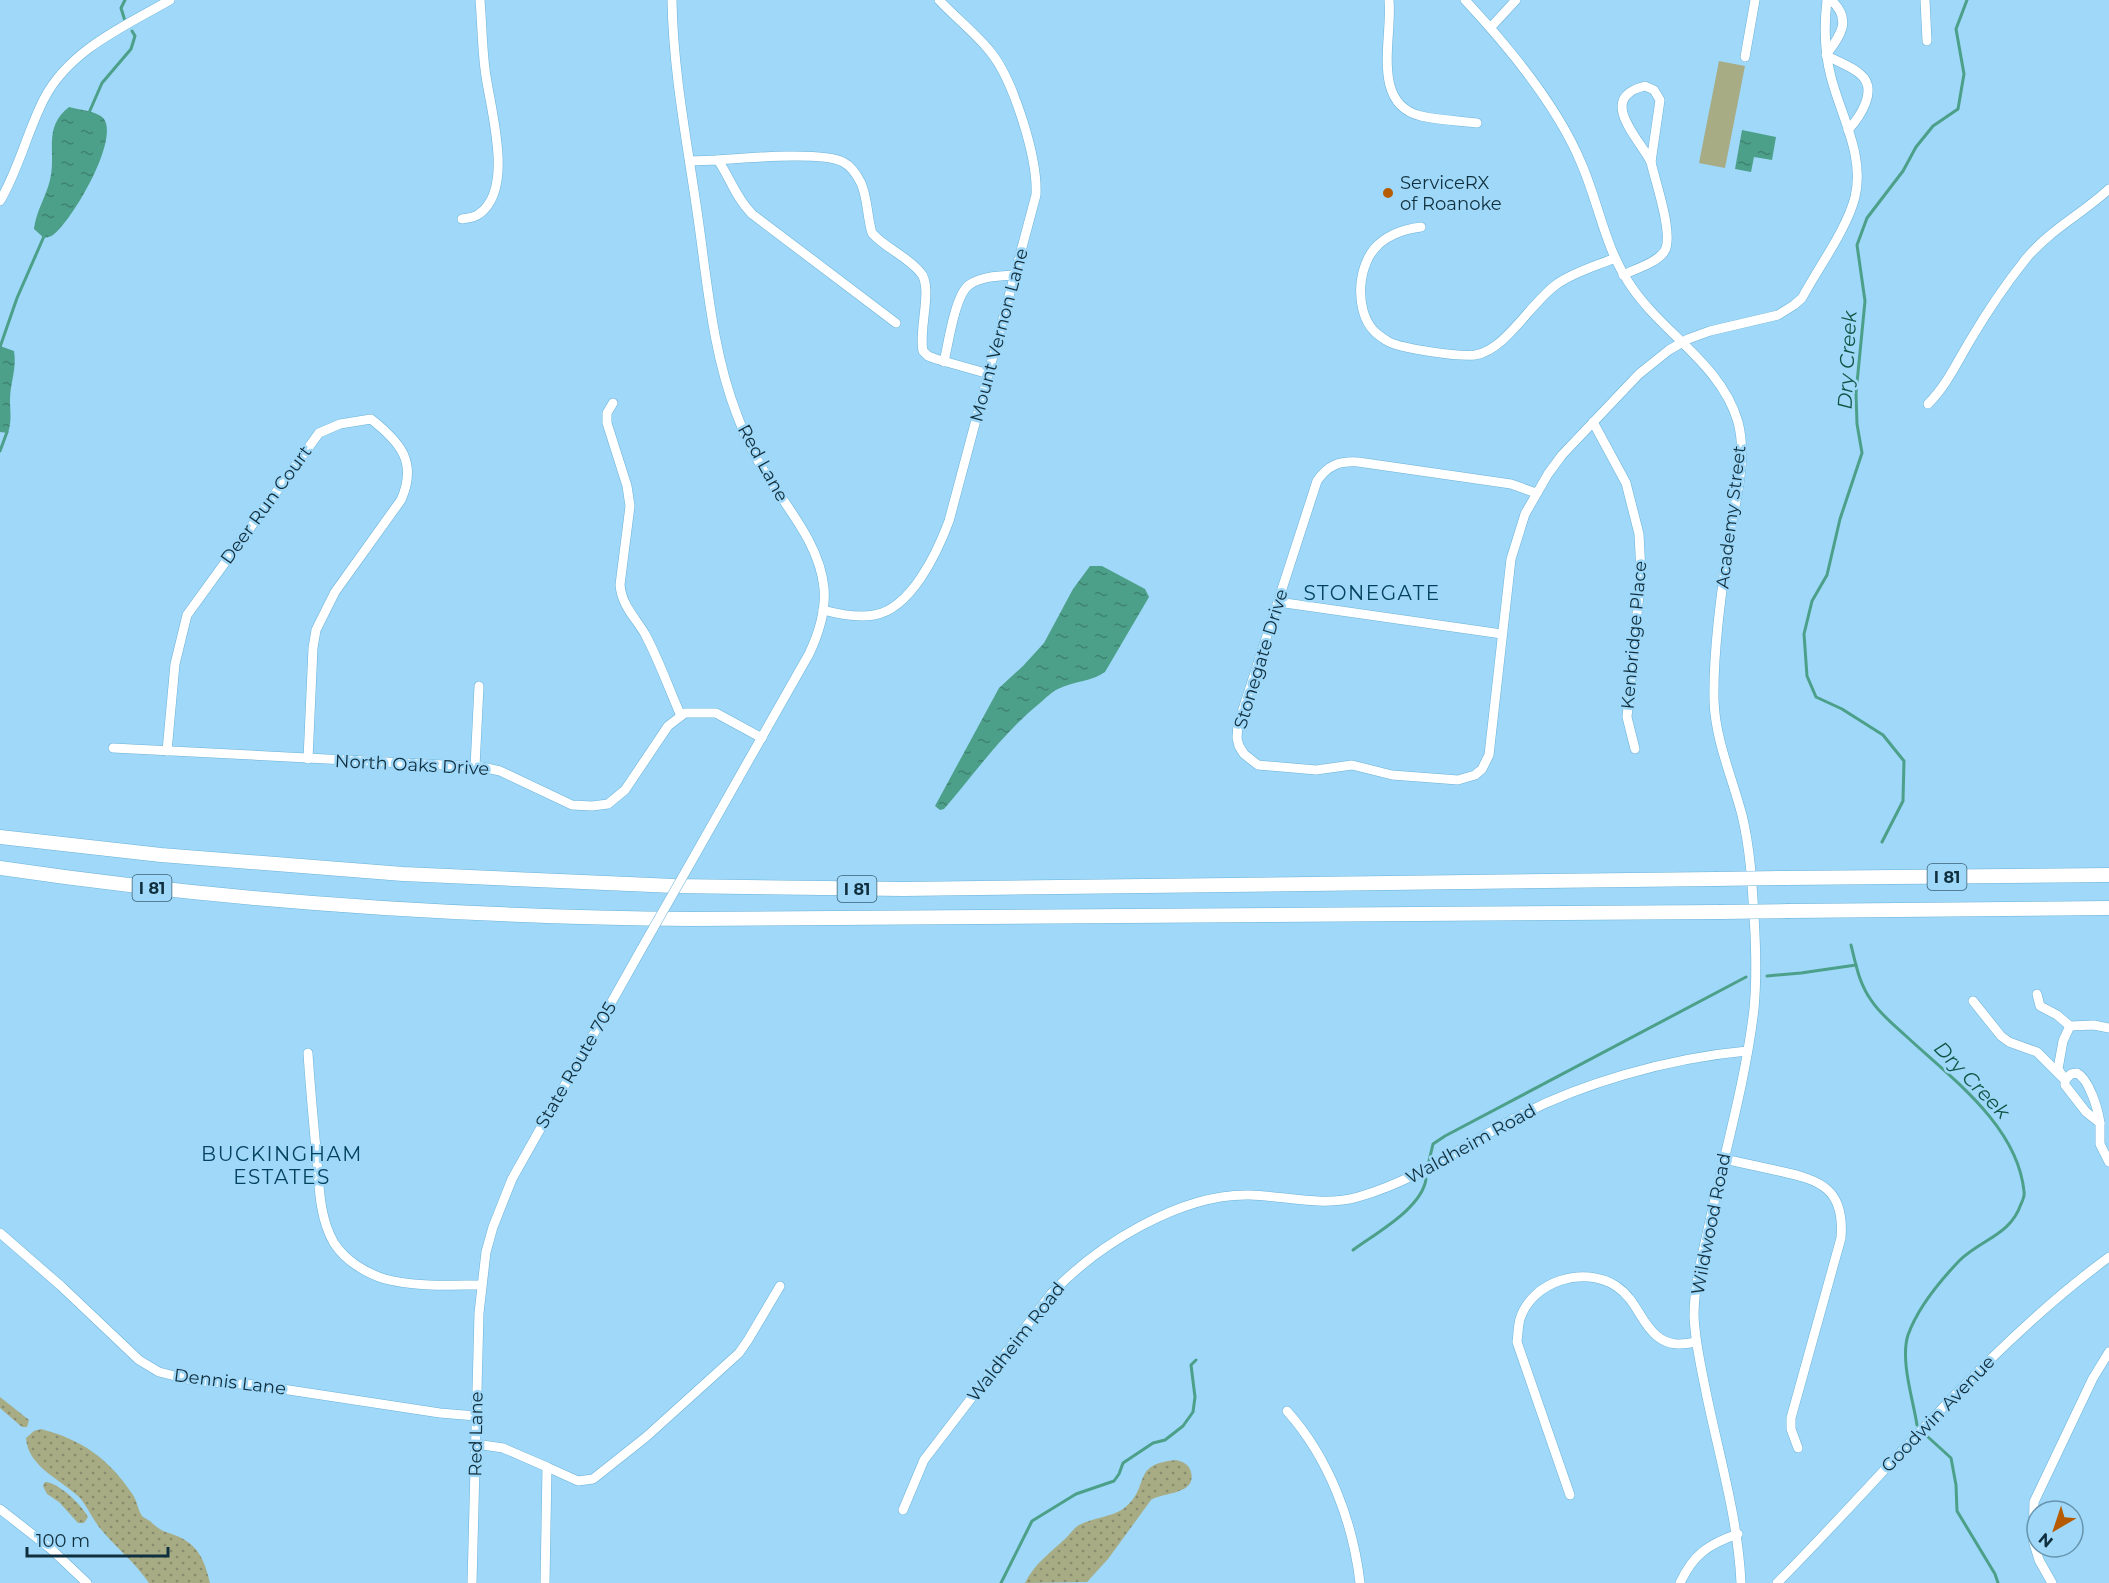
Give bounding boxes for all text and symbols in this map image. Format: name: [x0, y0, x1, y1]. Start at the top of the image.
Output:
place label: ServiceRX of Roanoke: [1400, 172, 1502, 215]
marker: ServiceRX of Roanoke: [1381, 186, 1395, 200]
street label: Mount Vernon Lane: [965, 246, 1033, 424]
water label: Dry Creek: [1832, 309, 1862, 410]
street label: Red Lane: [733, 420, 793, 506]
street label: Deer Run Court: [216, 441, 316, 569]
street label: Academy Street: [1711, 444, 1751, 590]
street label: Kenbridge Place: [1617, 560, 1651, 710]
district label: STONEGATE: [1303, 581, 1441, 605]
street label: Stonegate Drive: [1229, 586, 1293, 732]
street label: North Oaks Drive: [334, 750, 490, 780]
road number: I 81: [1928, 864, 1966, 890]
road number: I 81: [132, 875, 172, 901]
road number: I 81: [838, 876, 876, 902]
street label: State Route 705: [531, 998, 621, 1132]
water label: Dry Creek: [1929, 1036, 2016, 1125]
street label: Waldheim Road: [1402, 1099, 1540, 1189]
district label: BUCKINGHAM ESTATES: [201, 1142, 363, 1189]
street label: Wildwood Road: [1686, 1151, 1736, 1297]
street label: Waldheim Road: [963, 1278, 1069, 1406]
street label: Goodwin Avenue: [1877, 1351, 2000, 1477]
street label: Dennis Lane: [173, 1364, 287, 1400]
street label: Red Lane: [464, 1391, 488, 1477]
north arrow: [2025, 1499, 2085, 1559]
scale bar: [27, 1520, 168, 1558]
text: N: [2035, 1529, 2057, 1552]
text: 100 m: [36, 1530, 90, 1552]

